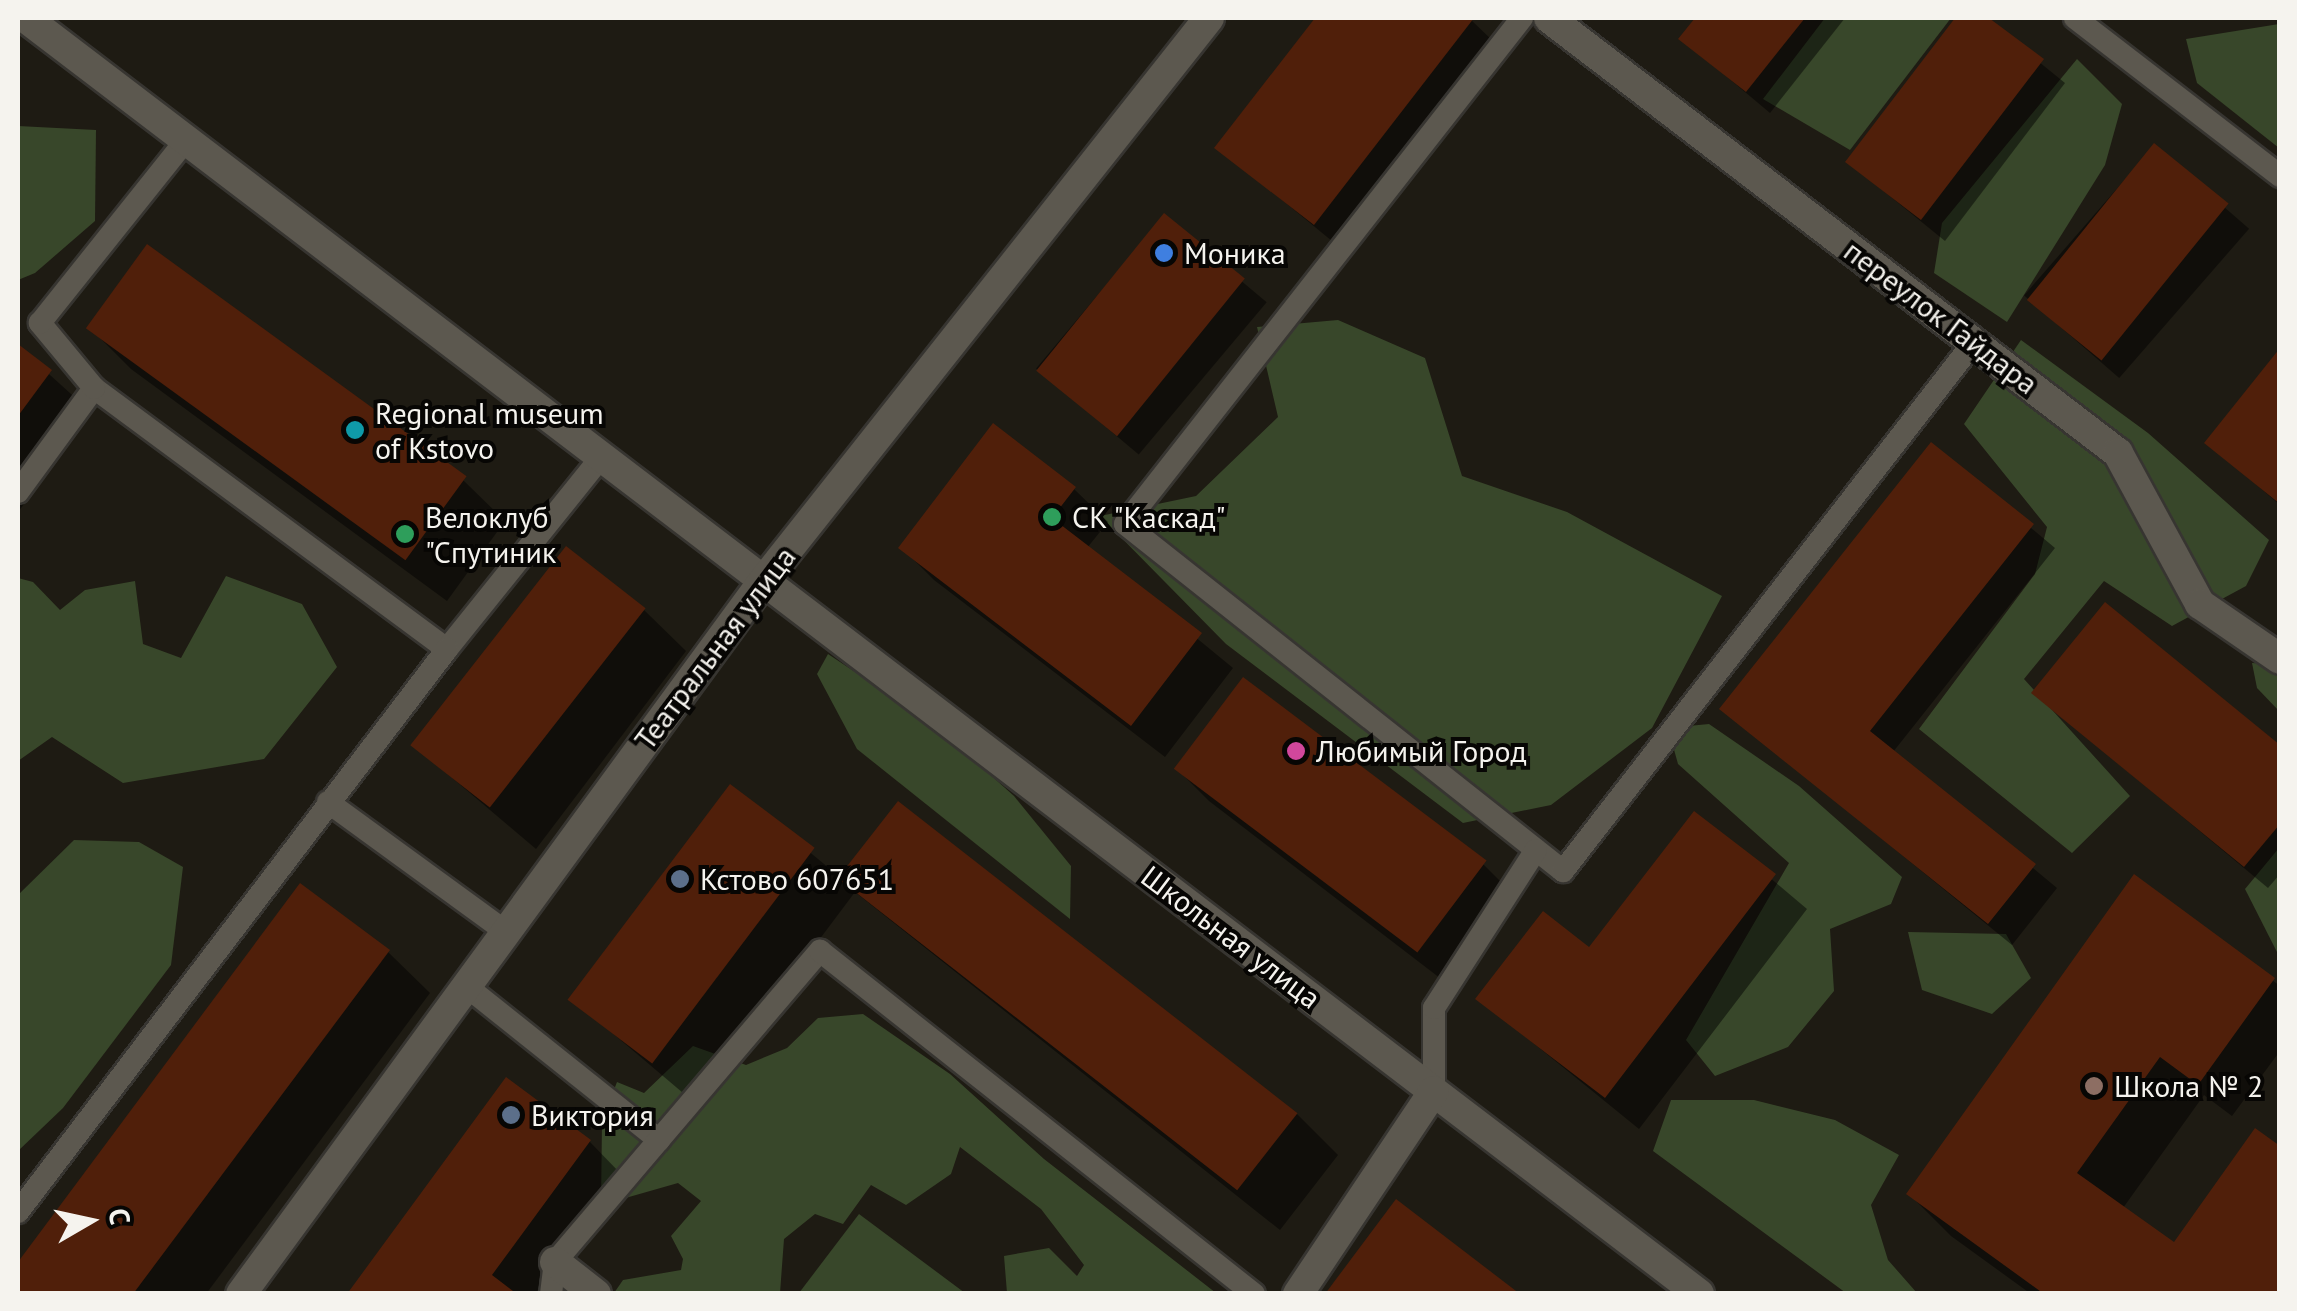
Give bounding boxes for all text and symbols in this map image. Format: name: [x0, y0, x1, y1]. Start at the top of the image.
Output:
street label: переулок Гайдара: [1837, 233, 2045, 401]
place label: Моника: [1184, 235, 1286, 271]
marker: Моника: [1153, 242, 1175, 264]
place label: Regional museum of Kstovo: [375, 395, 604, 466]
marker: Regional museum of Kstovo: [344, 419, 366, 441]
place label: Велоклуб "Спутиник: [425, 499, 556, 570]
place label: СК "Каскад": [1072, 499, 1228, 535]
marker: СК "Каскад": [1041, 506, 1063, 528]
marker: Велоклуб "Спутиник: [394, 523, 416, 545]
street label: Театральная улица: [627, 539, 803, 757]
place label: Любимый Город: [1316, 733, 1527, 769]
marker: Любимый Город: [1285, 740, 1307, 762]
street label: Школьная улица: [1134, 858, 1328, 1016]
place label: Кстово 607651: [700, 861, 894, 897]
marker: Кстово 607651: [669, 868, 691, 890]
place label: Школа № 2: [2114, 1068, 2263, 1104]
marker: Школа № 2: [2083, 1075, 2105, 1097]
place label: Виктория: [531, 1097, 654, 1133]
marker: Виктория: [500, 1104, 522, 1126]
north arrow: [40, 1171, 140, 1271]
text: С: [101, 1206, 140, 1227]

